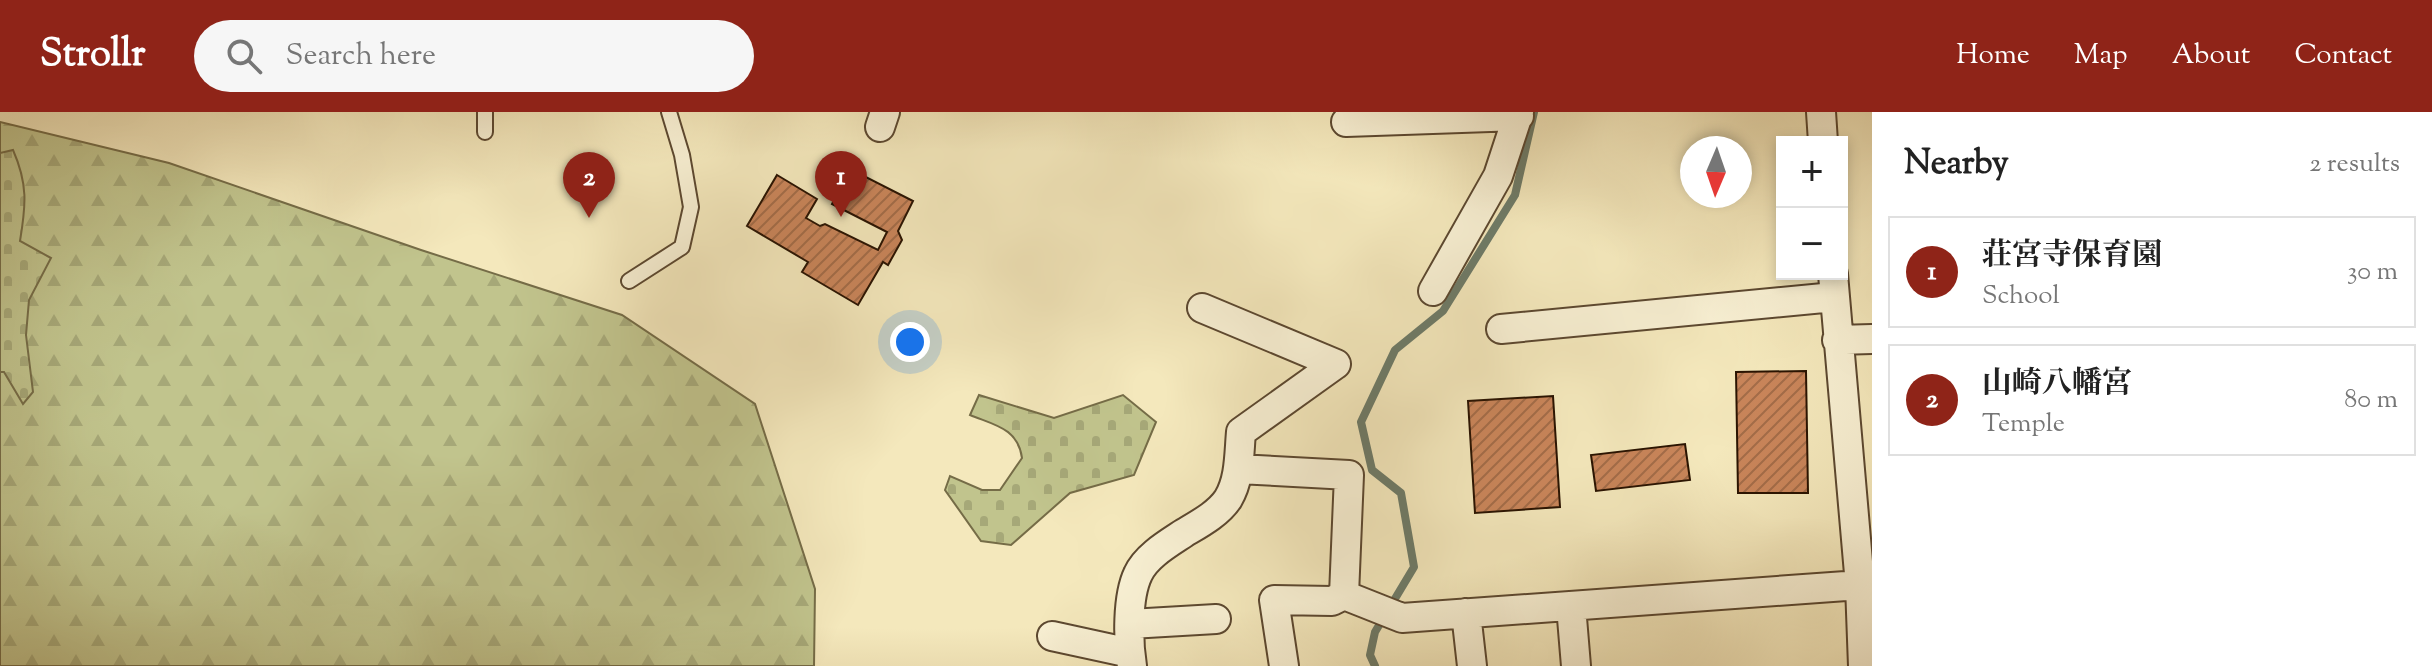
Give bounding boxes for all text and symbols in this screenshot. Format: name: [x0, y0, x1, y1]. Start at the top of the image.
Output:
search box: [194, 20, 754, 92]
text: Strollr: [40, 29, 146, 83]
icon: search: [222, 34, 266, 78]
text: Search here: [286, 35, 436, 78]
text: Home: [1956, 36, 2030, 76]
text: Map: [2074, 36, 2128, 76]
text: About: [2172, 36, 2250, 76]
text: Contact: [2294, 36, 2392, 76]
north arrow: [1680, 136, 1752, 208]
map controls: [1776, 136, 1848, 280]
button: +: [1776, 136, 1848, 208]
text: Nearby: [1904, 140, 2009, 189]
text: 2 results: [2309, 146, 2400, 183]
pin: 1: [815, 151, 867, 217]
pin: 2: [563, 152, 615, 218]
button: −: [1776, 208, 1848, 280]
text: 荘宮寺保育園: [1982, 235, 2162, 278]
text: 1: [1928, 254, 1936, 291]
text: 30 m: [2347, 254, 2398, 291]
text: School: [1982, 278, 2060, 315]
your location: [890, 322, 930, 362]
text: 山崎八幡宮: [1982, 363, 2132, 406]
text: 2: [1926, 382, 1938, 419]
text: 80 m: [2344, 382, 2398, 419]
text: Temple: [1982, 406, 2065, 443]

